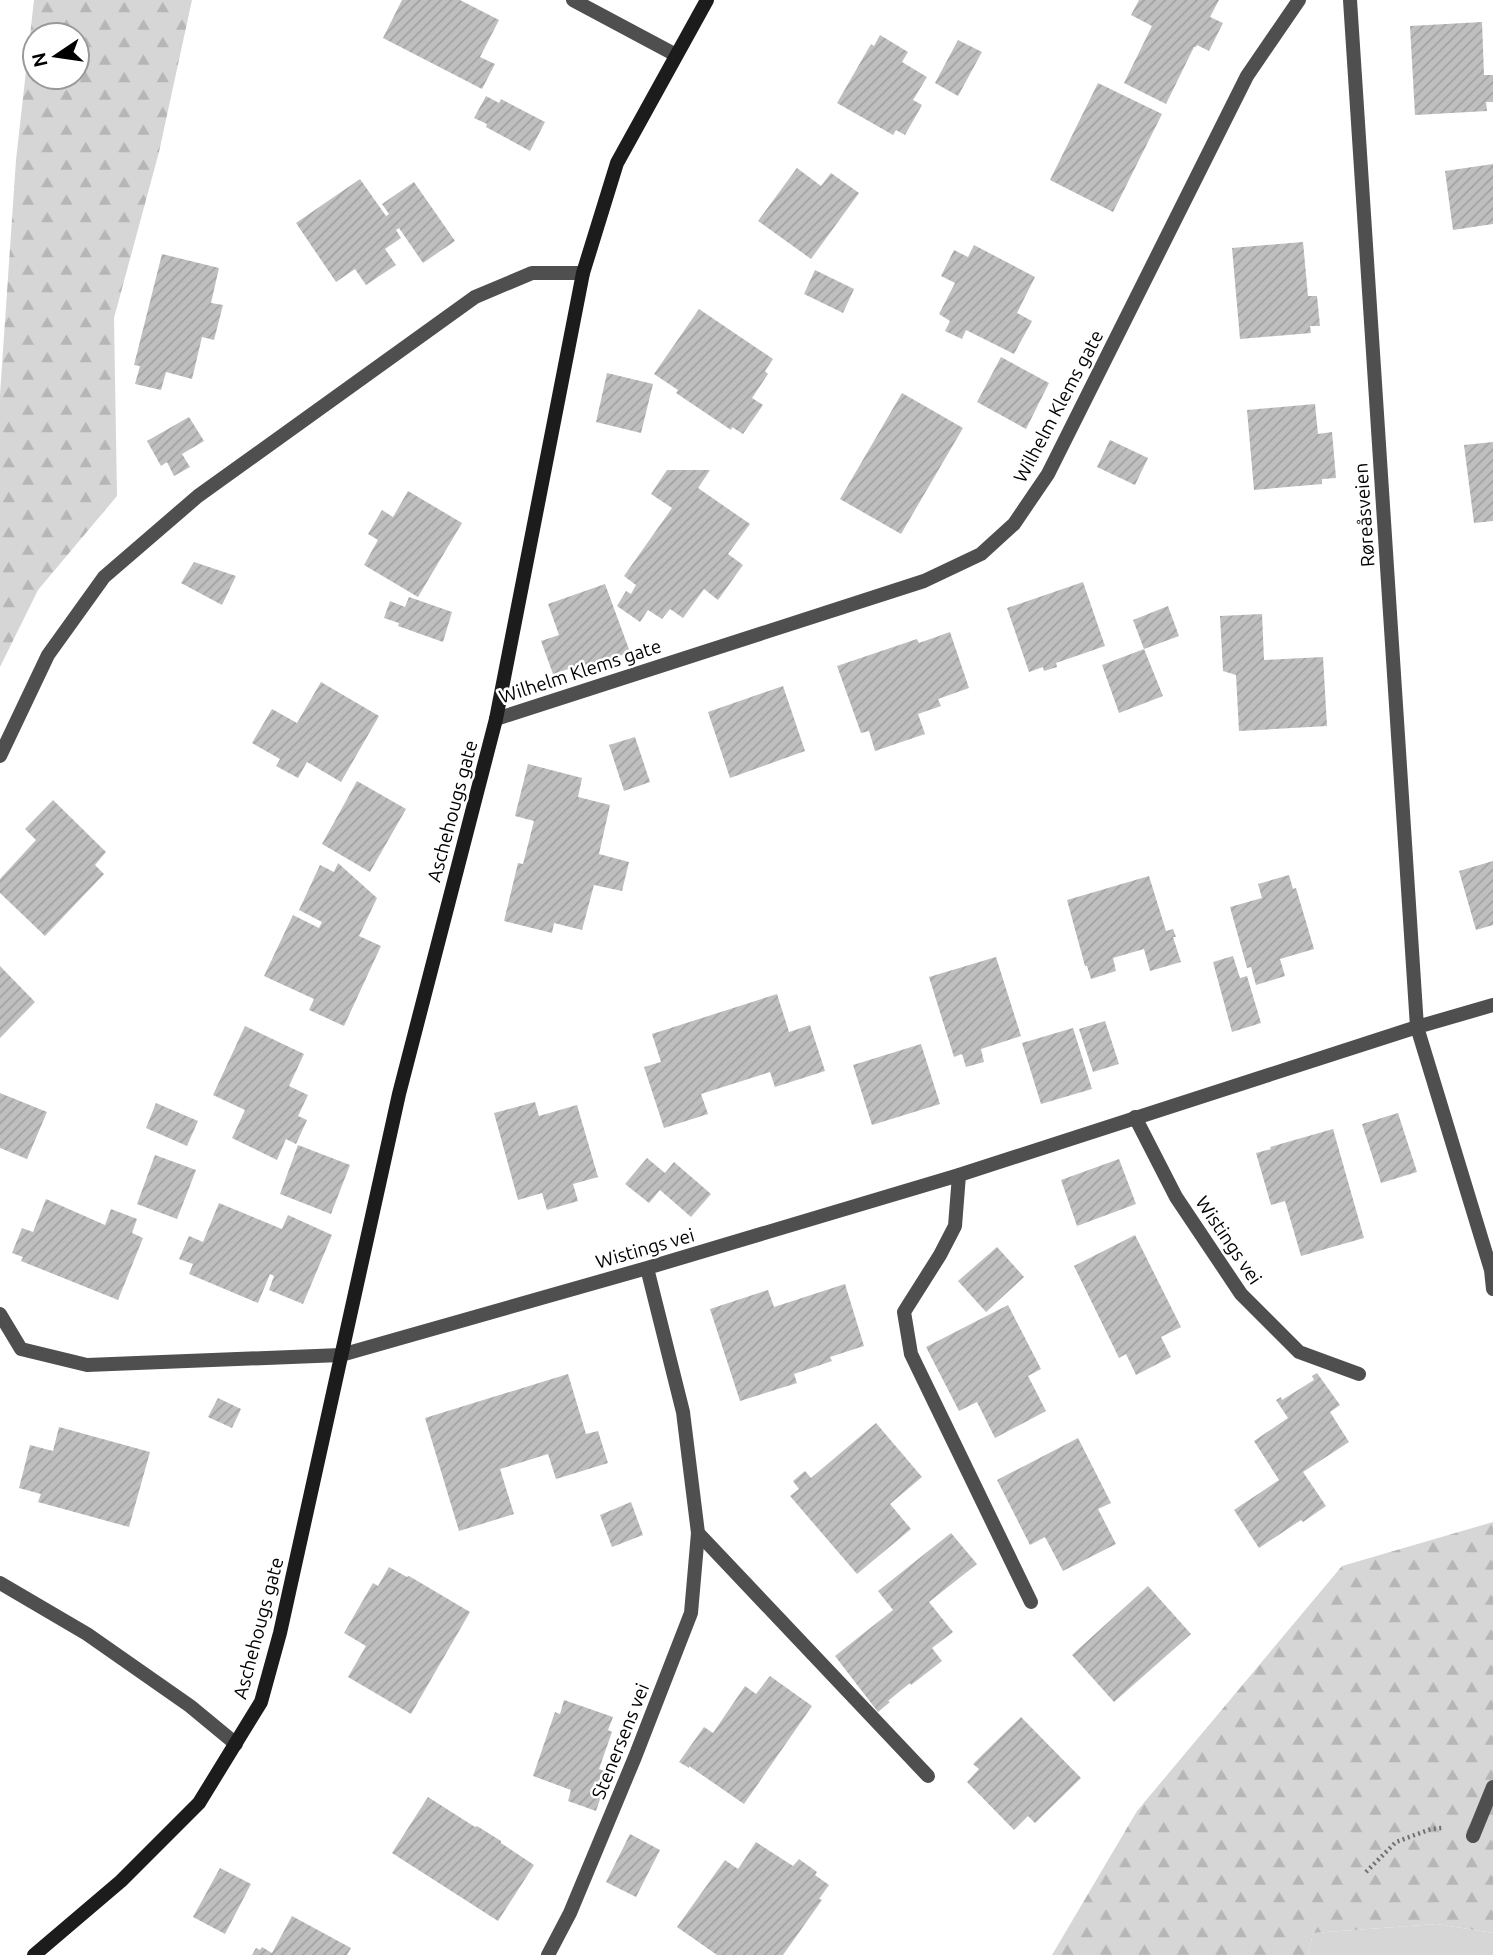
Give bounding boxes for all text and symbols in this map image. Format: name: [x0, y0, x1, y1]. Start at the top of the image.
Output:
north arrow: [21, 21, 91, 91]
text: N: [27, 50, 52, 69]
street label: Wilhelm Klems gate: [1009, 326, 1107, 486]
street label: Røreåsveien: [1349, 462, 1379, 568]
street label: Wilhelm Klems gate: [496, 634, 664, 708]
street label: Aschehougs gate: [422, 738, 482, 884]
street label: Wistings vei: [1191, 1192, 1267, 1288]
street label: Wistings vei: [593, 1223, 697, 1273]
street label: Aschehougs gate: [228, 1555, 288, 1701]
street label: Stenersens vei: [587, 1680, 653, 1802]

